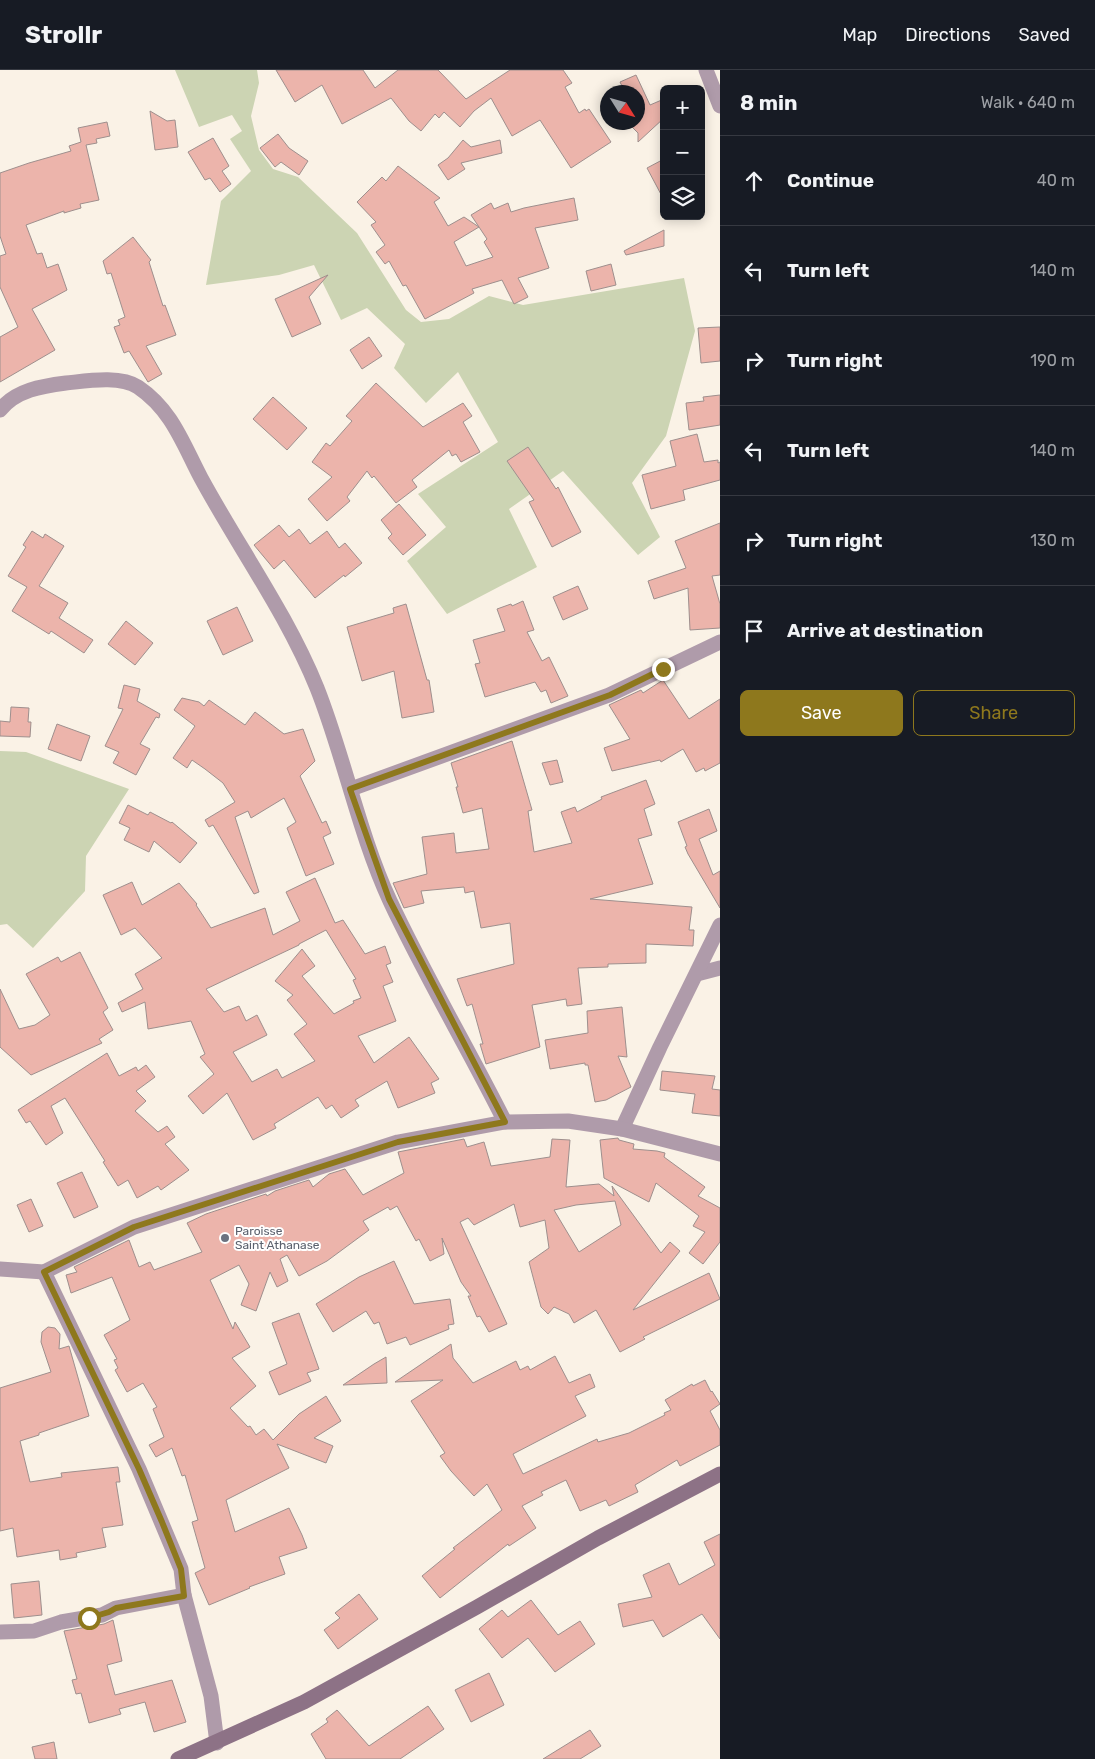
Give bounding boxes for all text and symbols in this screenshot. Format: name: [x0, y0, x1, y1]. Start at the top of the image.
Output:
text: Strollr: [25, 21, 102, 49]
text: Map: [842, 24, 877, 46]
text: Directions: [905, 24, 991, 46]
text: Saved: [1019, 24, 1070, 46]
north arrow: [600, 85, 645, 130]
map controls: [660, 85, 705, 220]
button: +: [660, 85, 705, 130]
text: 8 min: [740, 90, 797, 115]
text: Walk · 640 m: [981, 93, 1075, 112]
button: −: [660, 130, 705, 175]
icon: ahead: [740, 167, 768, 195]
text: Continue: [787, 169, 874, 192]
text: 40 m: [1037, 171, 1075, 190]
button: layers: [660, 175, 705, 220]
icon: left: [740, 257, 768, 285]
text: Turn left: [787, 259, 869, 282]
text: 140 m: [1030, 261, 1075, 280]
icon: right: [740, 347, 768, 375]
text: Turn right: [787, 349, 882, 372]
text: 190 m: [1030, 351, 1075, 370]
icon: left: [740, 437, 768, 465]
text: Turn left: [787, 439, 869, 462]
text: 140 m: [1030, 441, 1075, 460]
icon: right: [740, 527, 768, 555]
text: Turn right: [787, 529, 882, 552]
text: 130 m: [1030, 531, 1075, 550]
icon: arrive: [740, 617, 768, 645]
text: Arrive at destination: [787, 619, 983, 642]
route end: [652, 658, 675, 681]
button: Save: [740, 690, 903, 736]
button: Share: [913, 690, 1075, 736]
place label: Paroisse Saint Athanase: [235, 1224, 320, 1252]
marker: Paroisse Saint Athanase: [219, 1232, 231, 1244]
route start: [78, 1607, 101, 1630]

